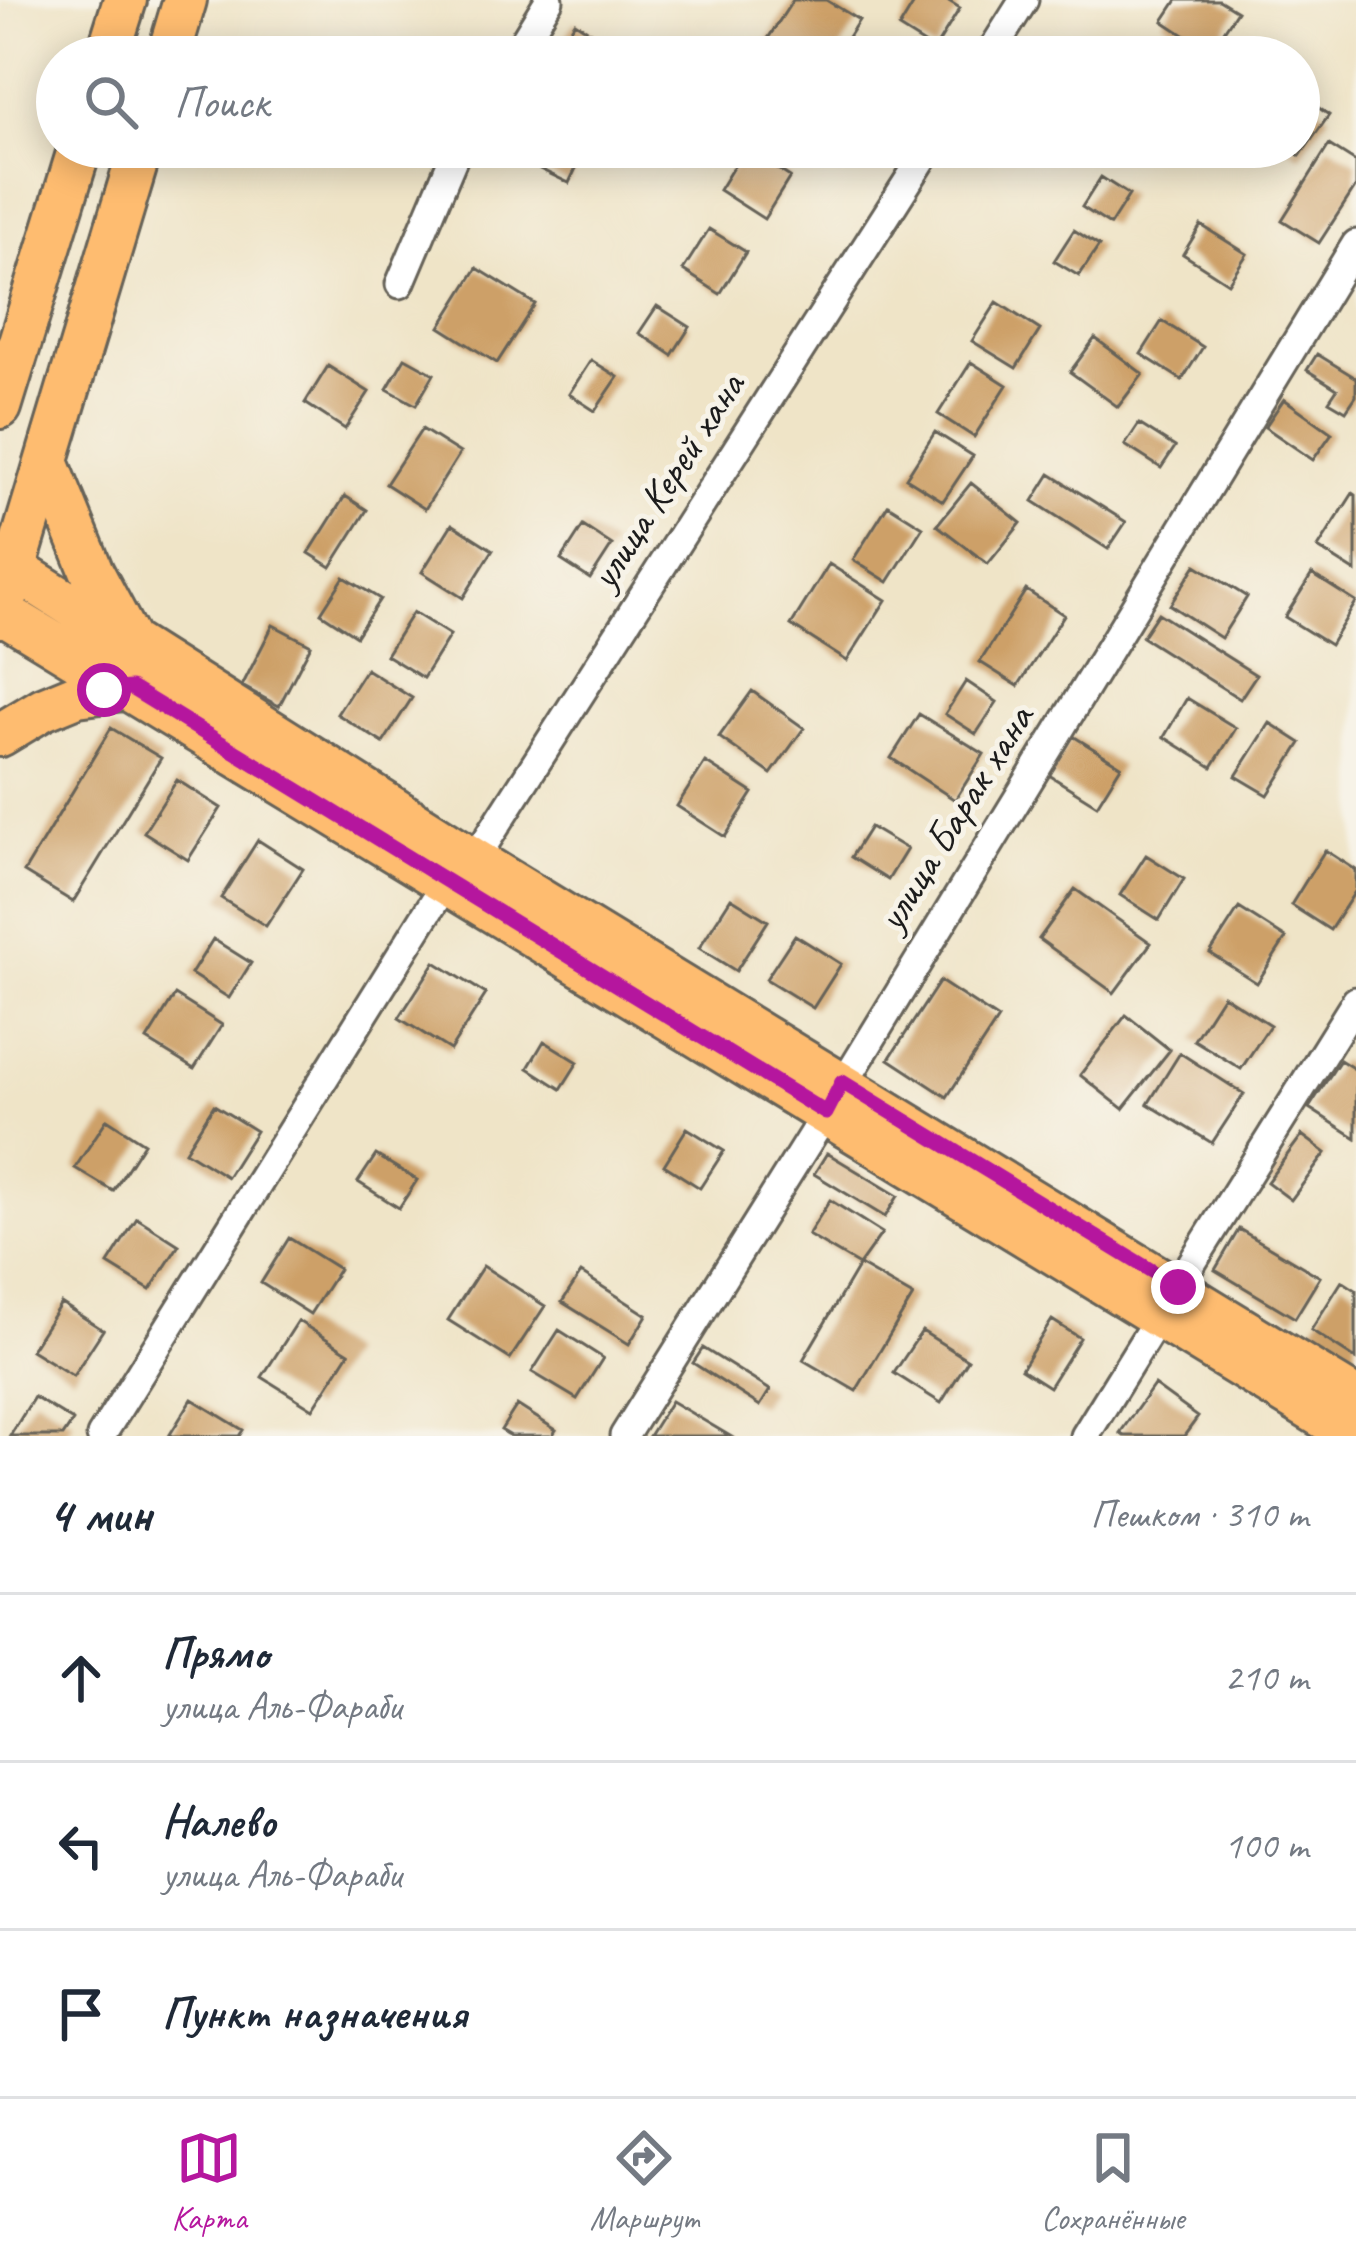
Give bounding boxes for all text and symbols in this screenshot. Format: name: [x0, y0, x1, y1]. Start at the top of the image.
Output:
search box: [36, 36, 1320, 168]
icon: search: [78, 69, 144, 135]
text: Поиск: [174, 74, 269, 131]
street label: улица Керей хана: [576, 360, 758, 602]
route start: [77, 663, 131, 717]
street label: улица Барак хана: [863, 693, 1047, 943]
route end: [1151, 1260, 1205, 1314]
text: 4 мин: [48, 1482, 152, 1546]
text: Пешком · 310 m: [1090, 1490, 1308, 1539]
text: Прямо: [162, 1625, 269, 1682]
icon: ahead: [48, 1645, 114, 1711]
text: 210 m: [1224, 1653, 1308, 1702]
text: улица Аль-Фараби: [162, 1682, 401, 1731]
text: Налево: [162, 1793, 276, 1850]
icon: left: [48, 1813, 114, 1879]
text: 100 m: [1224, 1821, 1308, 1870]
text: улица Аль-Фараби: [162, 1850, 401, 1899]
icon: arrive: [48, 1981, 114, 2047]
text: Пункт назначения: [162, 1985, 467, 2042]
tab: Карта: [171, 2125, 247, 2239]
tab: Маршрут: [590, 2125, 699, 2239]
tab: Сохранённые: [1041, 2125, 1185, 2239]

